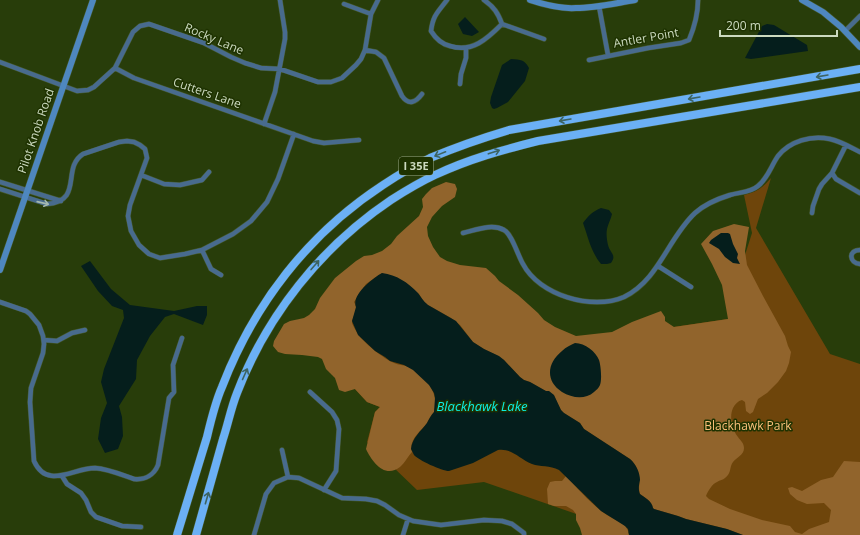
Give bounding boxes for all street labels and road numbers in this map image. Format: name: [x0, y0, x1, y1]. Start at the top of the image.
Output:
street label: Rocky Lane: [182, 18, 247, 59]
street label: Antler Point: [612, 23, 680, 52]
street label: Cutters Lane: [171, 73, 244, 112]
street label: Pilot Knob Road: [13, 86, 58, 176]
road number: I 35E: [399, 157, 433, 175]

